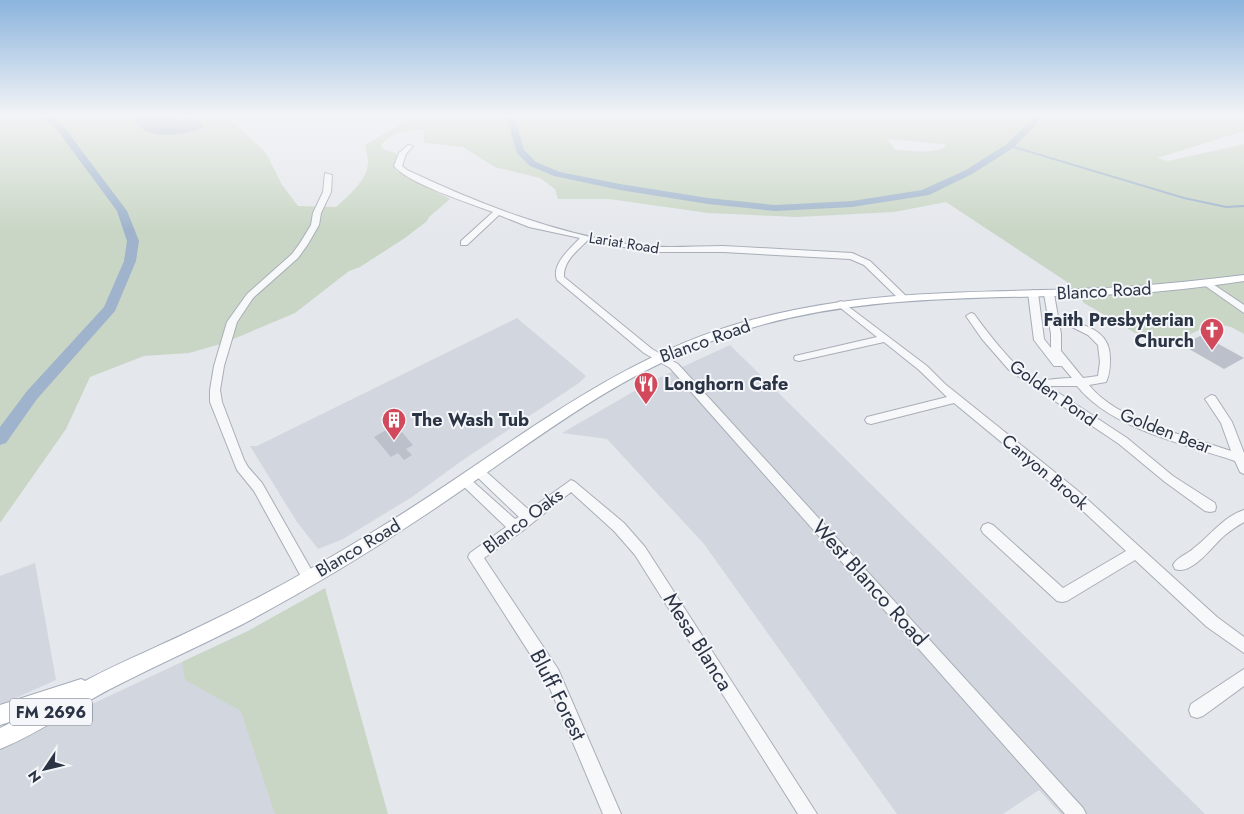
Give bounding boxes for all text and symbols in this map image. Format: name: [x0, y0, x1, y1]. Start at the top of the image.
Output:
street label: Lariat Road: [587, 227, 661, 259]
street label: Blanco Road: [1056, 276, 1152, 306]
place label: Faith Presbyterian Church: [1043, 307, 1194, 354]
street label: Blanco Road: [656, 313, 754, 369]
church icon: Faith Presbyterian Church: [1199, 317, 1225, 351]
street label: Golden Pond: [1004, 353, 1102, 433]
restaurant icon: Longhorn Cafe: [633, 371, 659, 405]
place label: Longhorn Cafe: [664, 371, 788, 397]
street label: Golden Bear: [1116, 402, 1216, 461]
building icon: The Wash Tub: [381, 407, 407, 441]
place label: The Wash Tub: [412, 407, 529, 433]
street label: Canyon Brook: [996, 428, 1094, 516]
street label: Blanco Oaks: [478, 482, 568, 560]
street label: Blanco Road: [311, 512, 405, 584]
street label: West Blanco Road: [805, 513, 935, 653]
street label: Mesa Blanca: [656, 587, 740, 697]
street label: Bluff Forest: [522, 644, 594, 746]
road number: FM 2696: [10, 699, 92, 726]
north arrow: [20, 744, 70, 794]
text: N: [23, 766, 46, 787]

